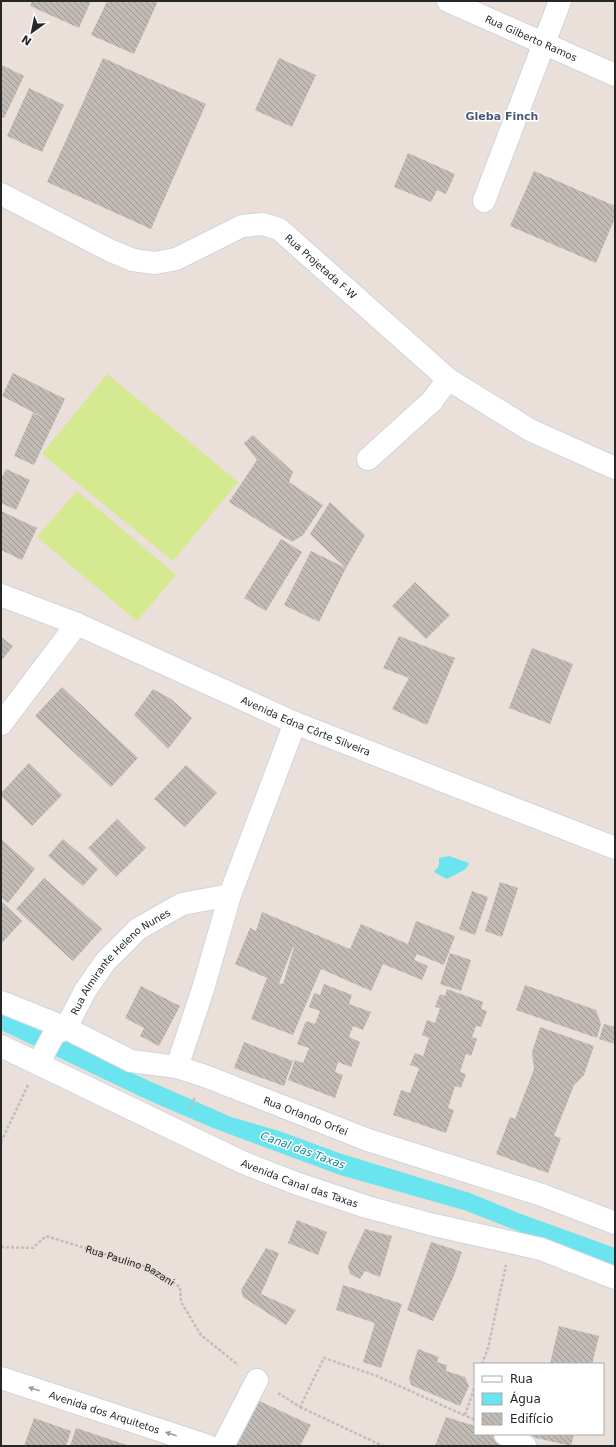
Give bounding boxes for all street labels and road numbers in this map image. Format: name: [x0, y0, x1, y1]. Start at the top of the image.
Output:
street label: Rua Gilberto Ramos: [483, 13, 579, 63]
street label: Rua Projetada F-W: [283, 232, 359, 301]
street label: Avenida Edna Côrte Silveira: [239, 694, 372, 758]
street label: Rua Almirante Heleno Nunes: [69, 907, 172, 1017]
street label: Rua Orlando Orfei: [262, 1095, 349, 1138]
street label: Avenida Canal das Taxas: [240, 1157, 359, 1210]
street label: Rua Paulino Bazani: [84, 1244, 176, 1288]
street label: Avenida dos Arquitetos: [48, 1389, 161, 1436]

